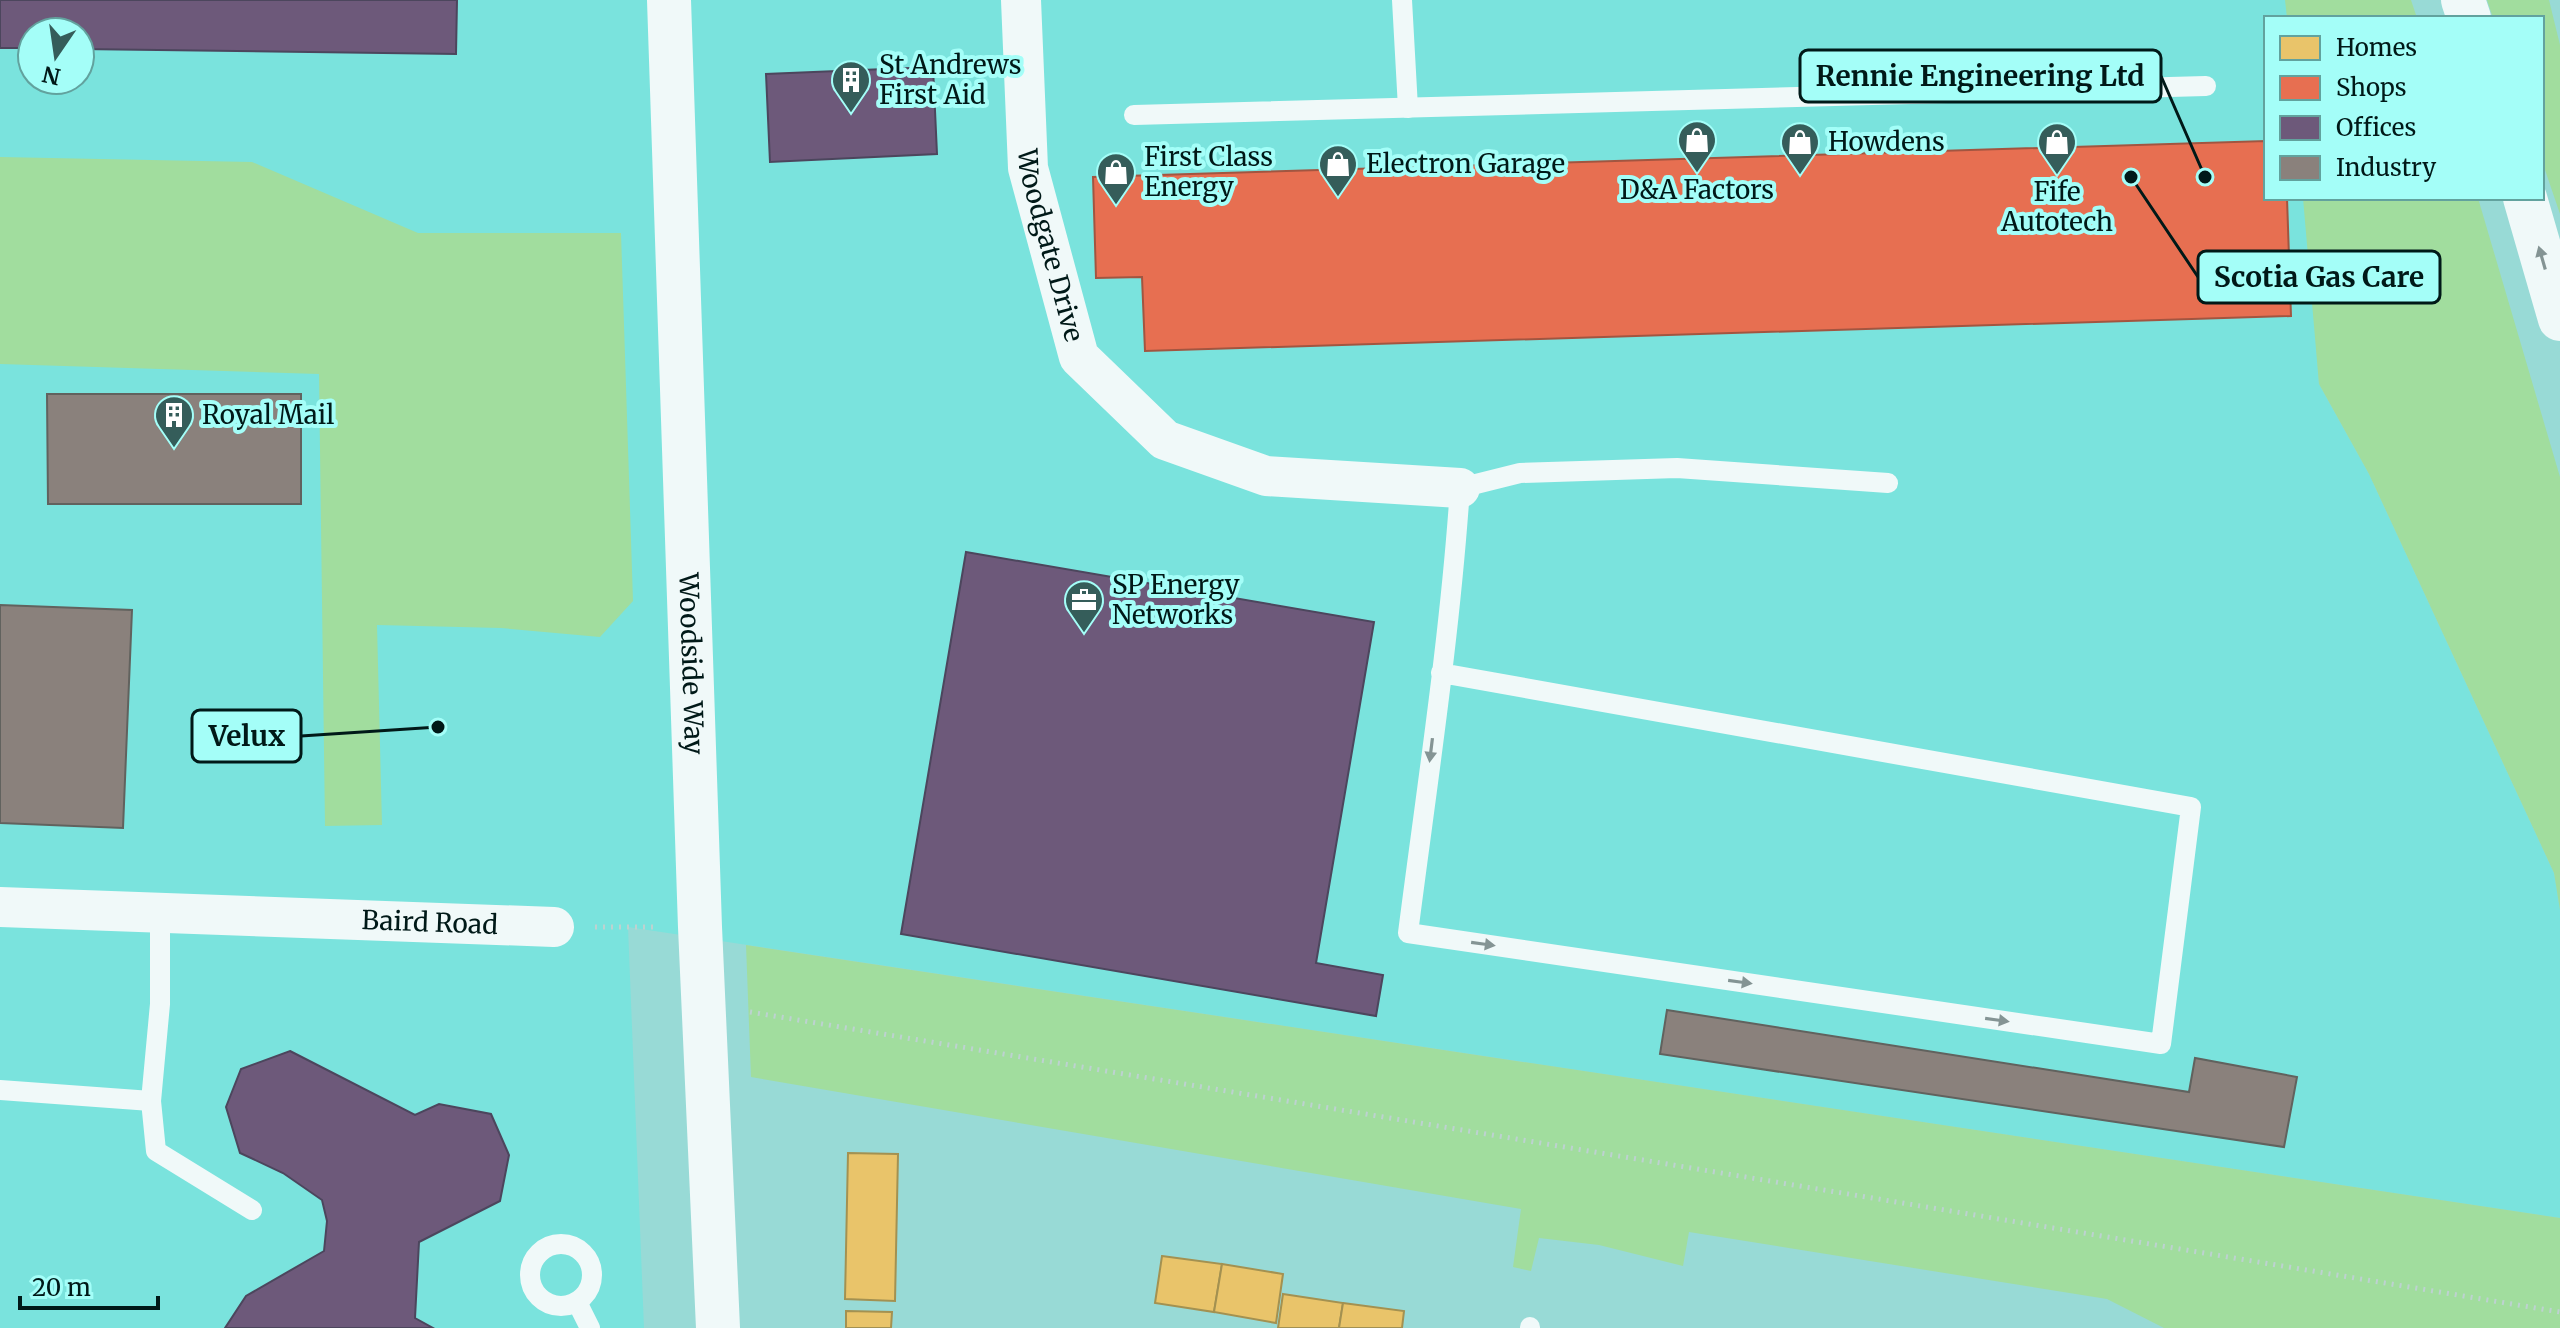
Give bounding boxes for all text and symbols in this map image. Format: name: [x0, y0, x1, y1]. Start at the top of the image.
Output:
north arrow: [16, 16, 96, 96]
legend: [2264, 16, 2544, 200]
text: Homes: [2336, 32, 2417, 63]
place label: St Andrews First Aid: [879, 48, 1022, 111]
callout: Rennie Engineering Ltd: [1800, 50, 2161, 102]
text: Rennie Engineering Ltd: [1816, 58, 2144, 94]
building icon: St Andrews First Aid: [830, 59, 872, 114]
text: N: [39, 60, 63, 91]
text: Shops: [2336, 72, 2407, 103]
text: Offices: [2336, 112, 2416, 143]
shop icon: D&A Factors: [1676, 119, 1718, 174]
shop icon: Howdens: [1779, 121, 1821, 176]
shop icon: Fife Autotech: [2036, 121, 2078, 176]
place label: Howdens: [1828, 125, 1945, 158]
place label: First Class Energy: [1144, 140, 1273, 203]
shop icon: Electron Garage: [1317, 143, 1359, 198]
street label: Woodgate Drive: [1011, 147, 1091, 345]
place label: Electron Garage: [1366, 147, 1565, 180]
shop icon: First Class Energy: [1095, 151, 1137, 206]
text: Industry: [2336, 152, 2436, 183]
place label: D&A Factors: [1620, 173, 1774, 206]
place label: Fife Autotech: [2000, 175, 2113, 238]
one-way arrow: [2535, 246, 2548, 270]
callout: Scotia Gas Care: [2198, 251, 2440, 303]
text: Scotia Gas Care: [2214, 259, 2424, 295]
building icon: Royal Mail: [153, 394, 195, 449]
place label: Royal Mail: [202, 398, 334, 431]
place label: SP Energy Networks: [1112, 568, 1241, 631]
street label: Woodside Way: [672, 571, 711, 756]
office icon: SP Energy Networks: [1063, 579, 1105, 634]
callout: Velux: [192, 710, 301, 762]
text: Velux: [208, 718, 286, 754]
one-way arrow: [1424, 738, 1437, 763]
street label: Baird Road: [361, 903, 499, 941]
one-way arrow: [1471, 938, 1496, 951]
one-way arrow: [1728, 976, 1753, 989]
one-way arrow: [1985, 1014, 2010, 1027]
scale bar: [20, 1260, 158, 1310]
text: 20 m: [32, 1272, 91, 1303]

